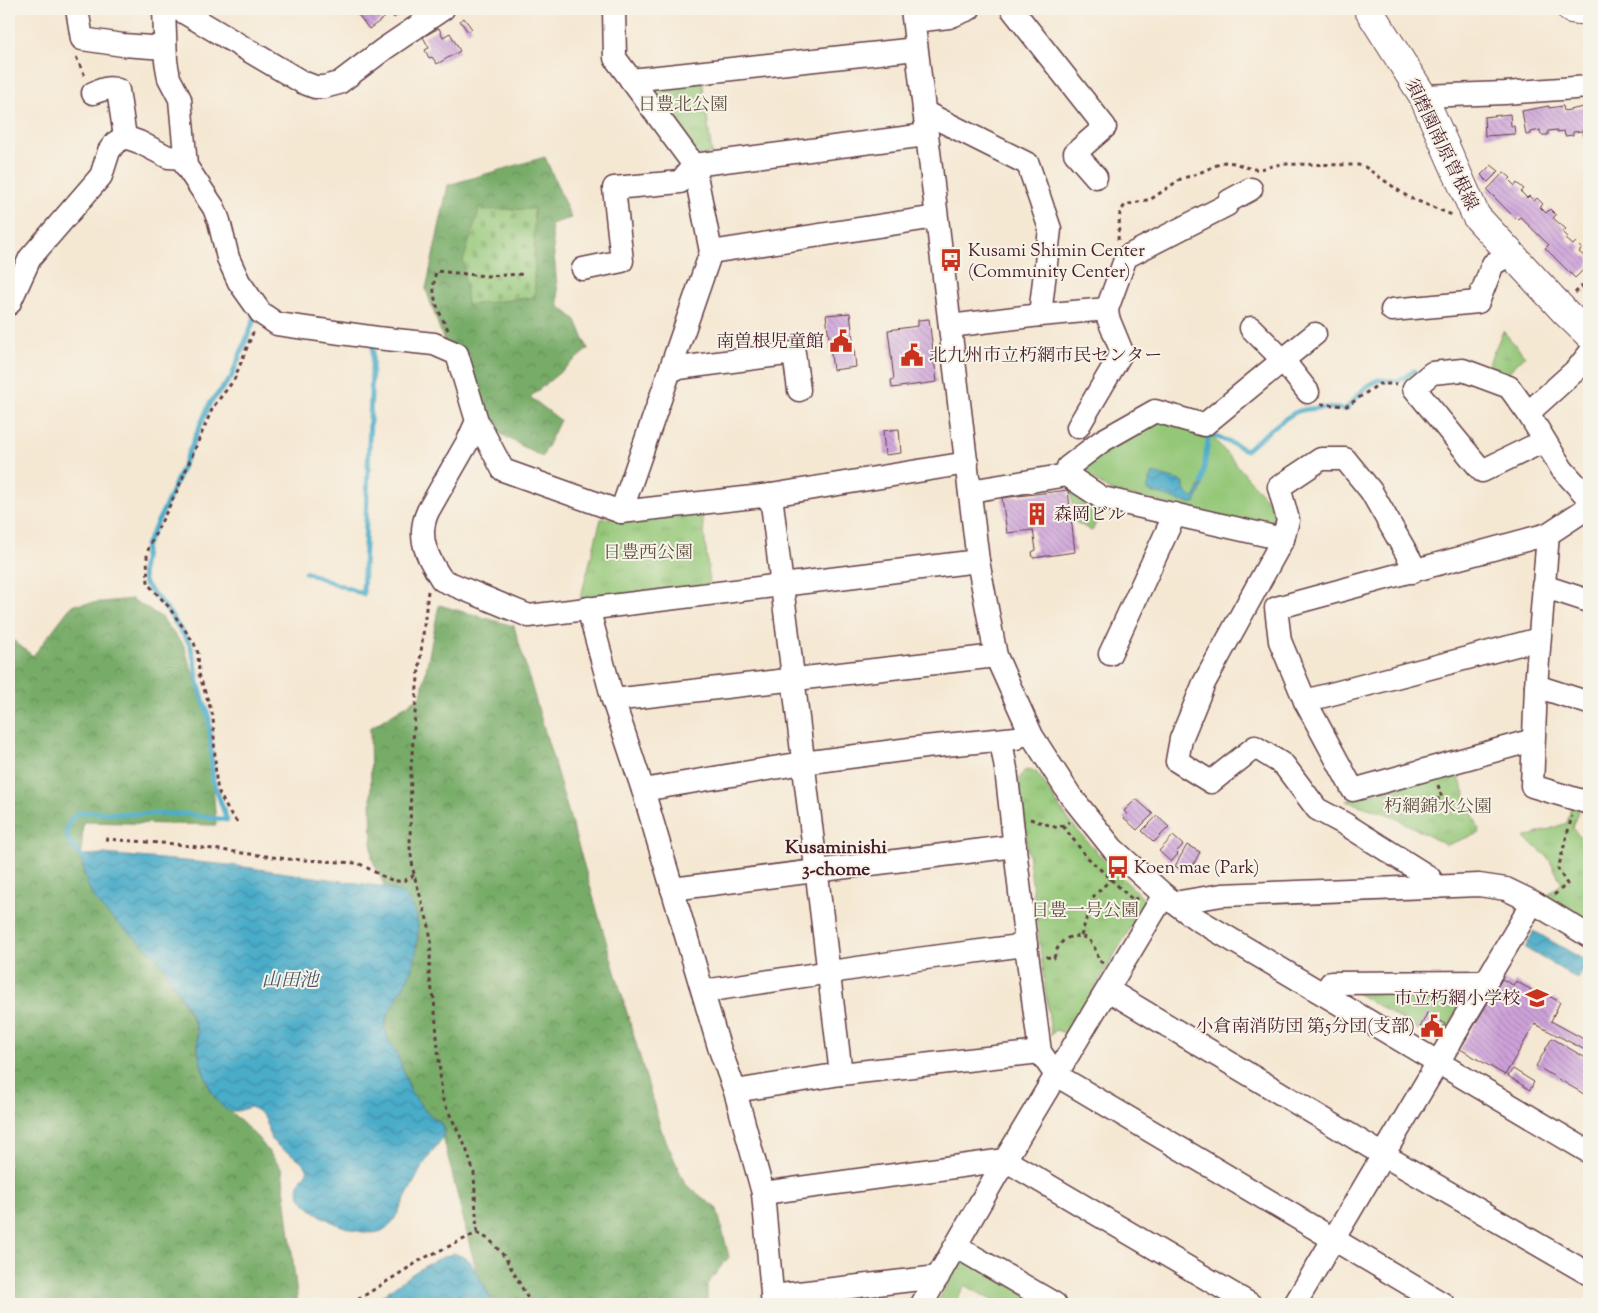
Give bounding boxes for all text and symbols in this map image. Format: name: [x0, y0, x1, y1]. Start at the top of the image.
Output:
street label: 須磨園南原曽根線: [1397, 74, 1483, 215]
park label: 日豊北公園: [638, 93, 728, 119]
place label: Kusami Shimin Center (Community Center): [968, 239, 1145, 286]
bus stop icon: Kusami Shimin Center (Community Center): [938, 247, 964, 273]
public building icon: 南曽根児童館: [828, 328, 854, 354]
place label: 南曽根児童館: [716, 330, 824, 356]
public building icon: 北九州市立朽網市民センター: [899, 342, 925, 368]
place label: 北九州市立朽網市民センター: [929, 344, 1162, 370]
building icon: 森岡ビル: [1024, 501, 1050, 527]
place label: 森岡ビル: [1054, 503, 1126, 529]
park label: 日豊西公園: [603, 541, 693, 567]
park label: 朽網錦水公園: [1384, 795, 1492, 821]
district label: Kusaminishi 3-chome: [785, 835, 888, 884]
bus stop icon: Koen mae (Park): [1105, 854, 1131, 880]
place label: Koen mae (Park): [1134, 856, 1259, 882]
park label: 日豊一号公園: [1031, 899, 1139, 925]
water label: 山田池: [261, 968, 320, 995]
school or university icon: 市立朽網小学校: [1524, 985, 1550, 1011]
place label: 市立朽網小学校: [1394, 987, 1520, 1013]
public building icon: 小倉南消防団 第5分団(支部): [1419, 1013, 1445, 1039]
place label: 小倉南消防団 第5分団(支部): [1195, 1015, 1415, 1041]

